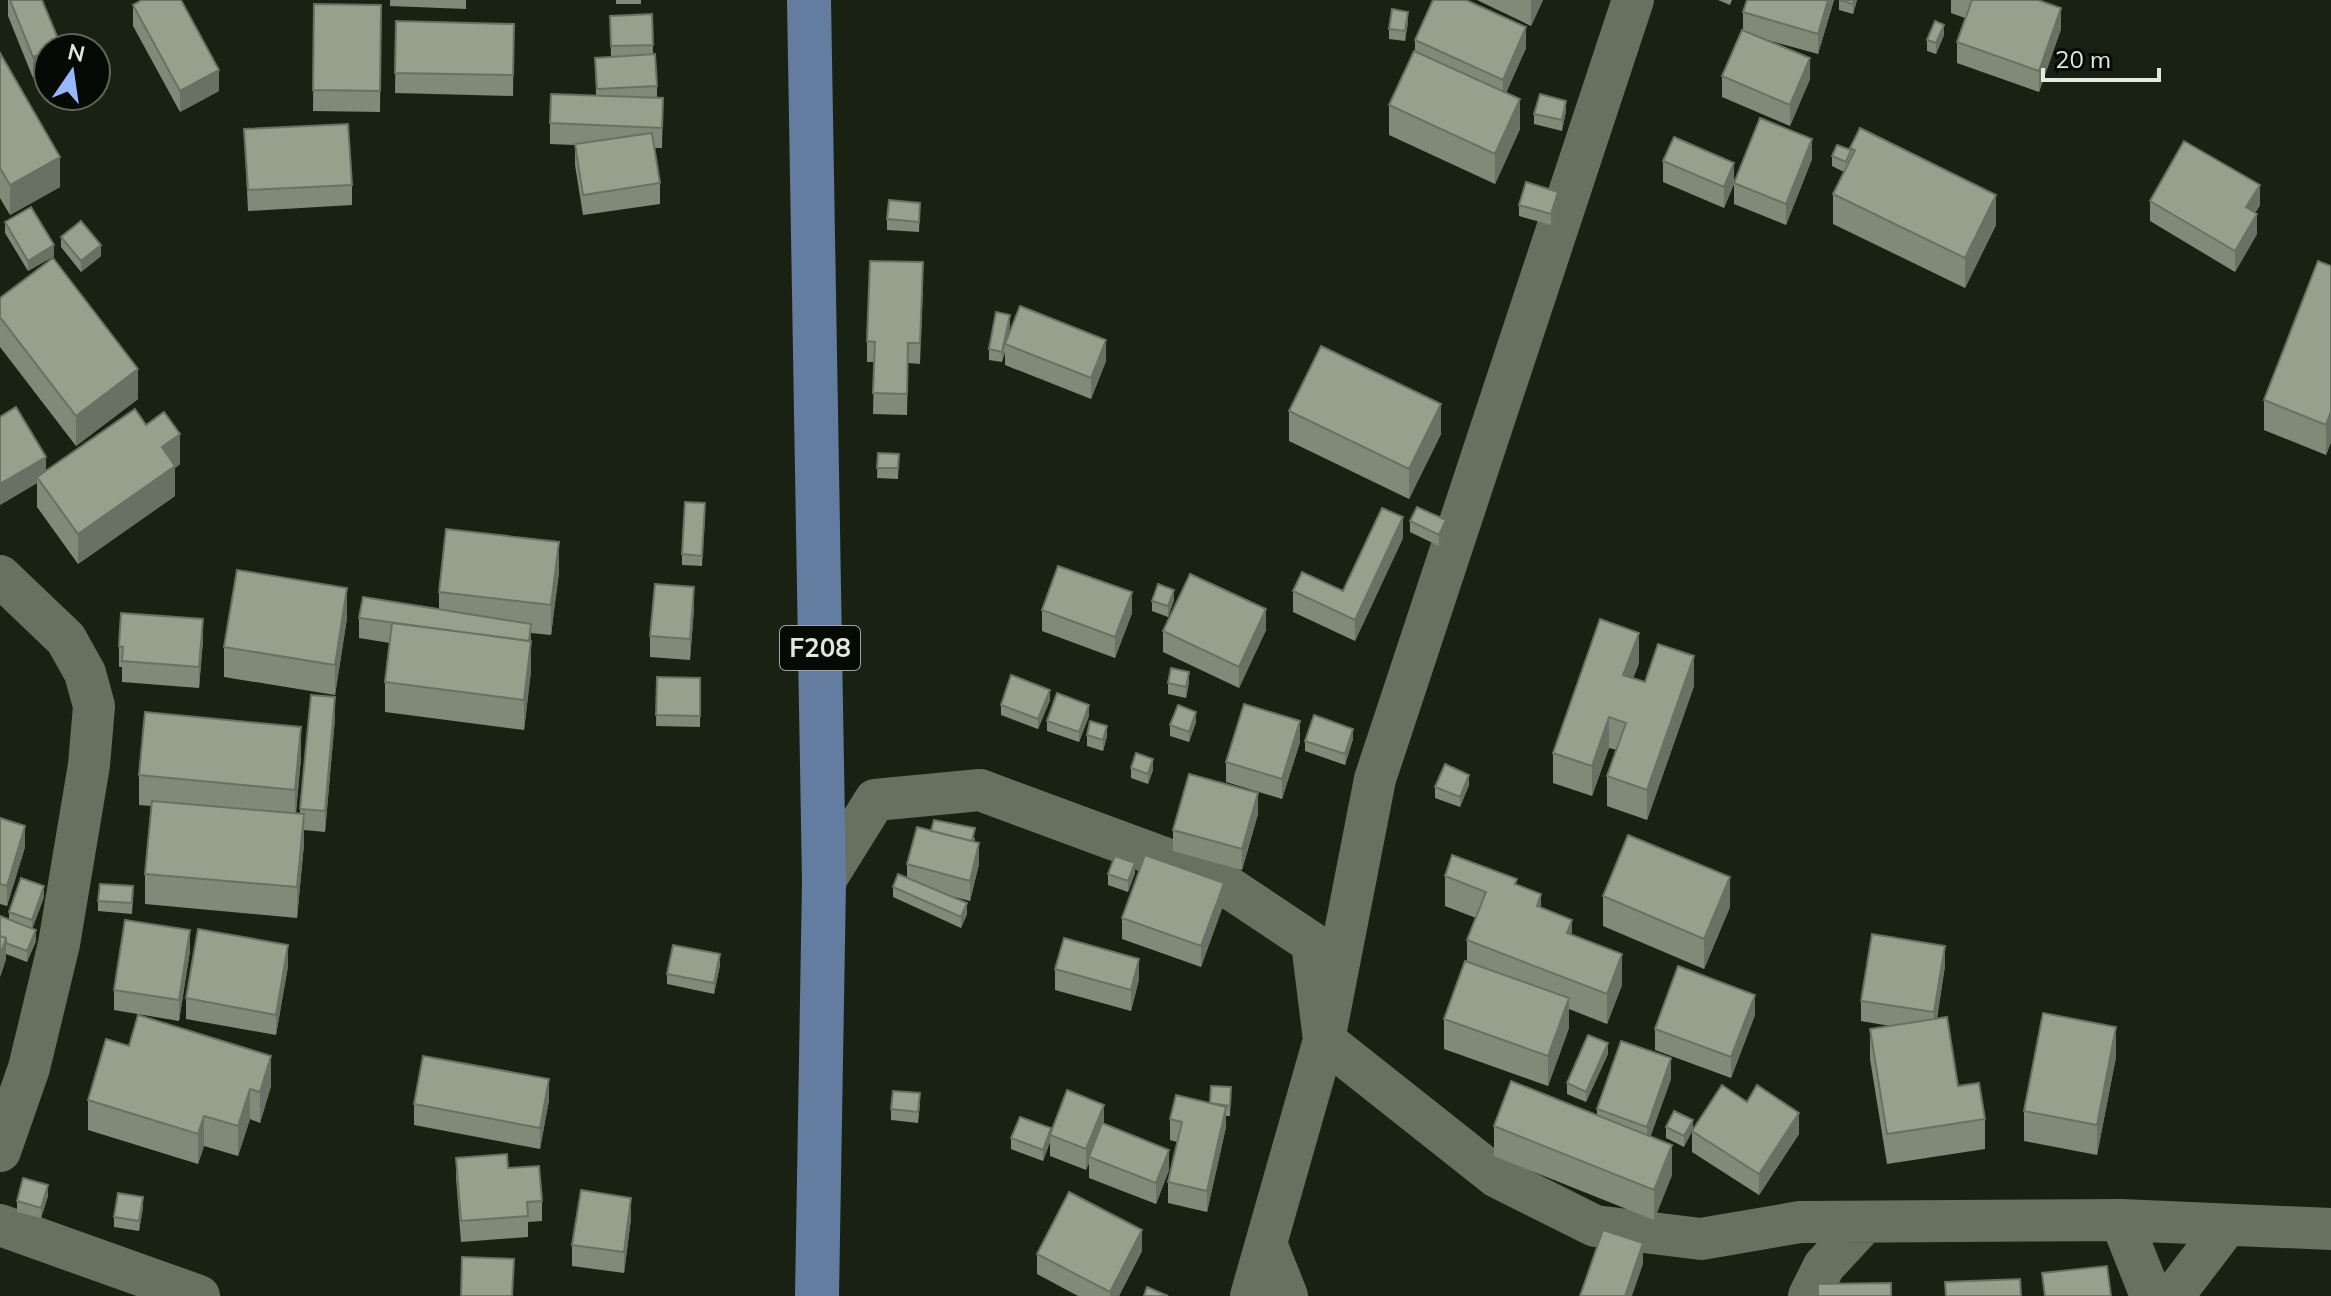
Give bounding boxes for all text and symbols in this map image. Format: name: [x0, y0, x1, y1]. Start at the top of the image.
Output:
north arrow: [32, 32, 112, 112]
scale bar: [2043, 32, 2159, 82]
text: N: [65, 37, 88, 68]
text: 20 m: [2055, 44, 2111, 74]
road number: F208: [780, 626, 860, 670]

